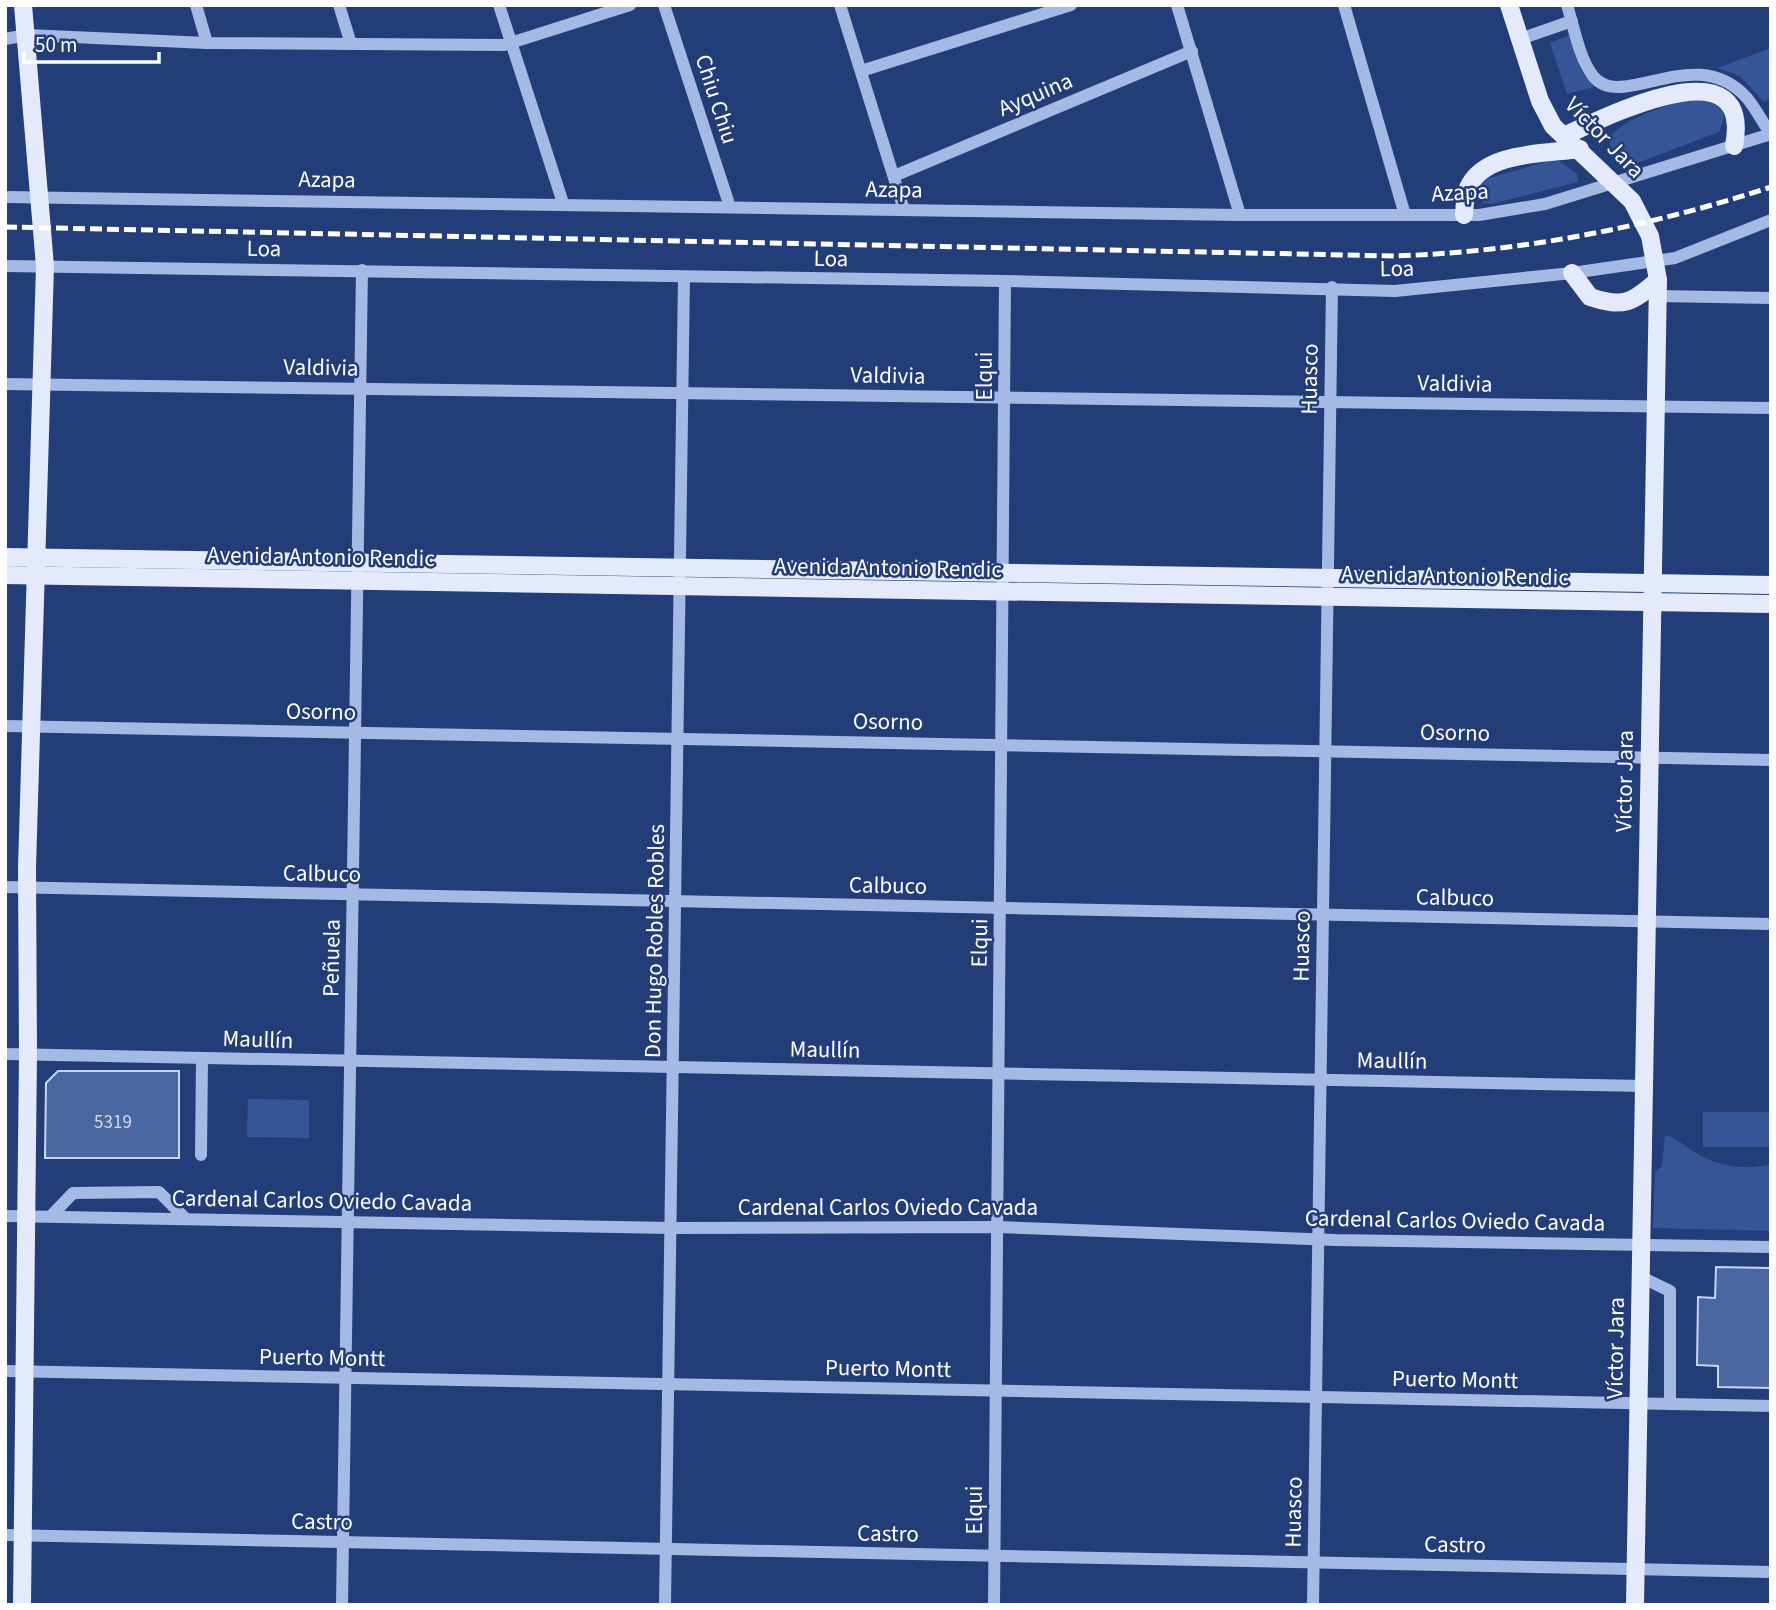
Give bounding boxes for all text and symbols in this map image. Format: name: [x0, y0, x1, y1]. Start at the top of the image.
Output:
scale bar: [24, 21, 159, 65]
text: 50 m: [35, 30, 77, 60]
street label: Chiu Chiu: [687, 50, 746, 148]
street label: Ayquina: [993, 64, 1078, 125]
street label: Víctor Jara: [1557, 89, 1652, 186]
street label: Azapa: [298, 163, 356, 196]
street label: Azapa: [865, 173, 923, 206]
street label: Azapa: [1431, 175, 1490, 210]
street label: Loa: [246, 232, 282, 265]
street label: Loa: [813, 242, 849, 275]
street label: Loa: [1379, 252, 1415, 285]
street label: Huasco: [1292, 343, 1327, 415]
street label: Valdivia: [283, 350, 359, 385]
street label: Elqui: [968, 352, 1001, 400]
street label: Valdivia: [850, 358, 926, 393]
street label: Valdivia: [1417, 366, 1493, 401]
street label: Avenida Antonio Rendic: [207, 538, 435, 575]
street label: Avenida Antonio Rendic: [774, 549, 1002, 586]
street label: Avenida Antonio Rendic: [1341, 557, 1569, 594]
street label: Osorno: [286, 694, 356, 729]
street label: Osorno: [853, 704, 923, 739]
street label: Osorno: [1420, 715, 1490, 750]
street label: Víctor Jara: [1607, 730, 1642, 832]
street label: Don Hugo Robles Robles: [636, 824, 673, 1058]
street label: Calbuco: [283, 856, 361, 891]
street label: Calbuco: [849, 868, 927, 903]
street label: Calbuco: [1416, 880, 1494, 915]
street label: Huasco: [1284, 910, 1319, 982]
street label: Elqui: [963, 918, 996, 968]
street label: Peñuela: [314, 919, 349, 997]
street label: Maullín: [222, 1022, 294, 1057]
street label: Maullín: [789, 1032, 861, 1067]
street label: Maullín: [1356, 1043, 1428, 1078]
house number: 5319: [94, 1109, 132, 1136]
street label: Cardenal Carlos Oviedo Cavada: [172, 1181, 472, 1220]
street label: Cardenal Carlos Oviedo Cavada: [738, 1191, 1038, 1224]
street label: Cardenal Carlos Oviedo Cavada: [1305, 1201, 1605, 1240]
street label: Víctor Jara: [1598, 1297, 1633, 1399]
street label: Puerto Montt: [259, 1340, 386, 1375]
street label: Puerto Montt: [825, 1351, 952, 1386]
street label: Puerto Montt: [1392, 1362, 1519, 1397]
street label: Huasco: [1276, 1476, 1311, 1548]
street label: Elqui: [958, 1486, 991, 1534]
street label: Castro: [291, 1504, 353, 1539]
street label: Castro: [857, 1516, 919, 1551]
street label: Castro: [1424, 1527, 1486, 1562]

